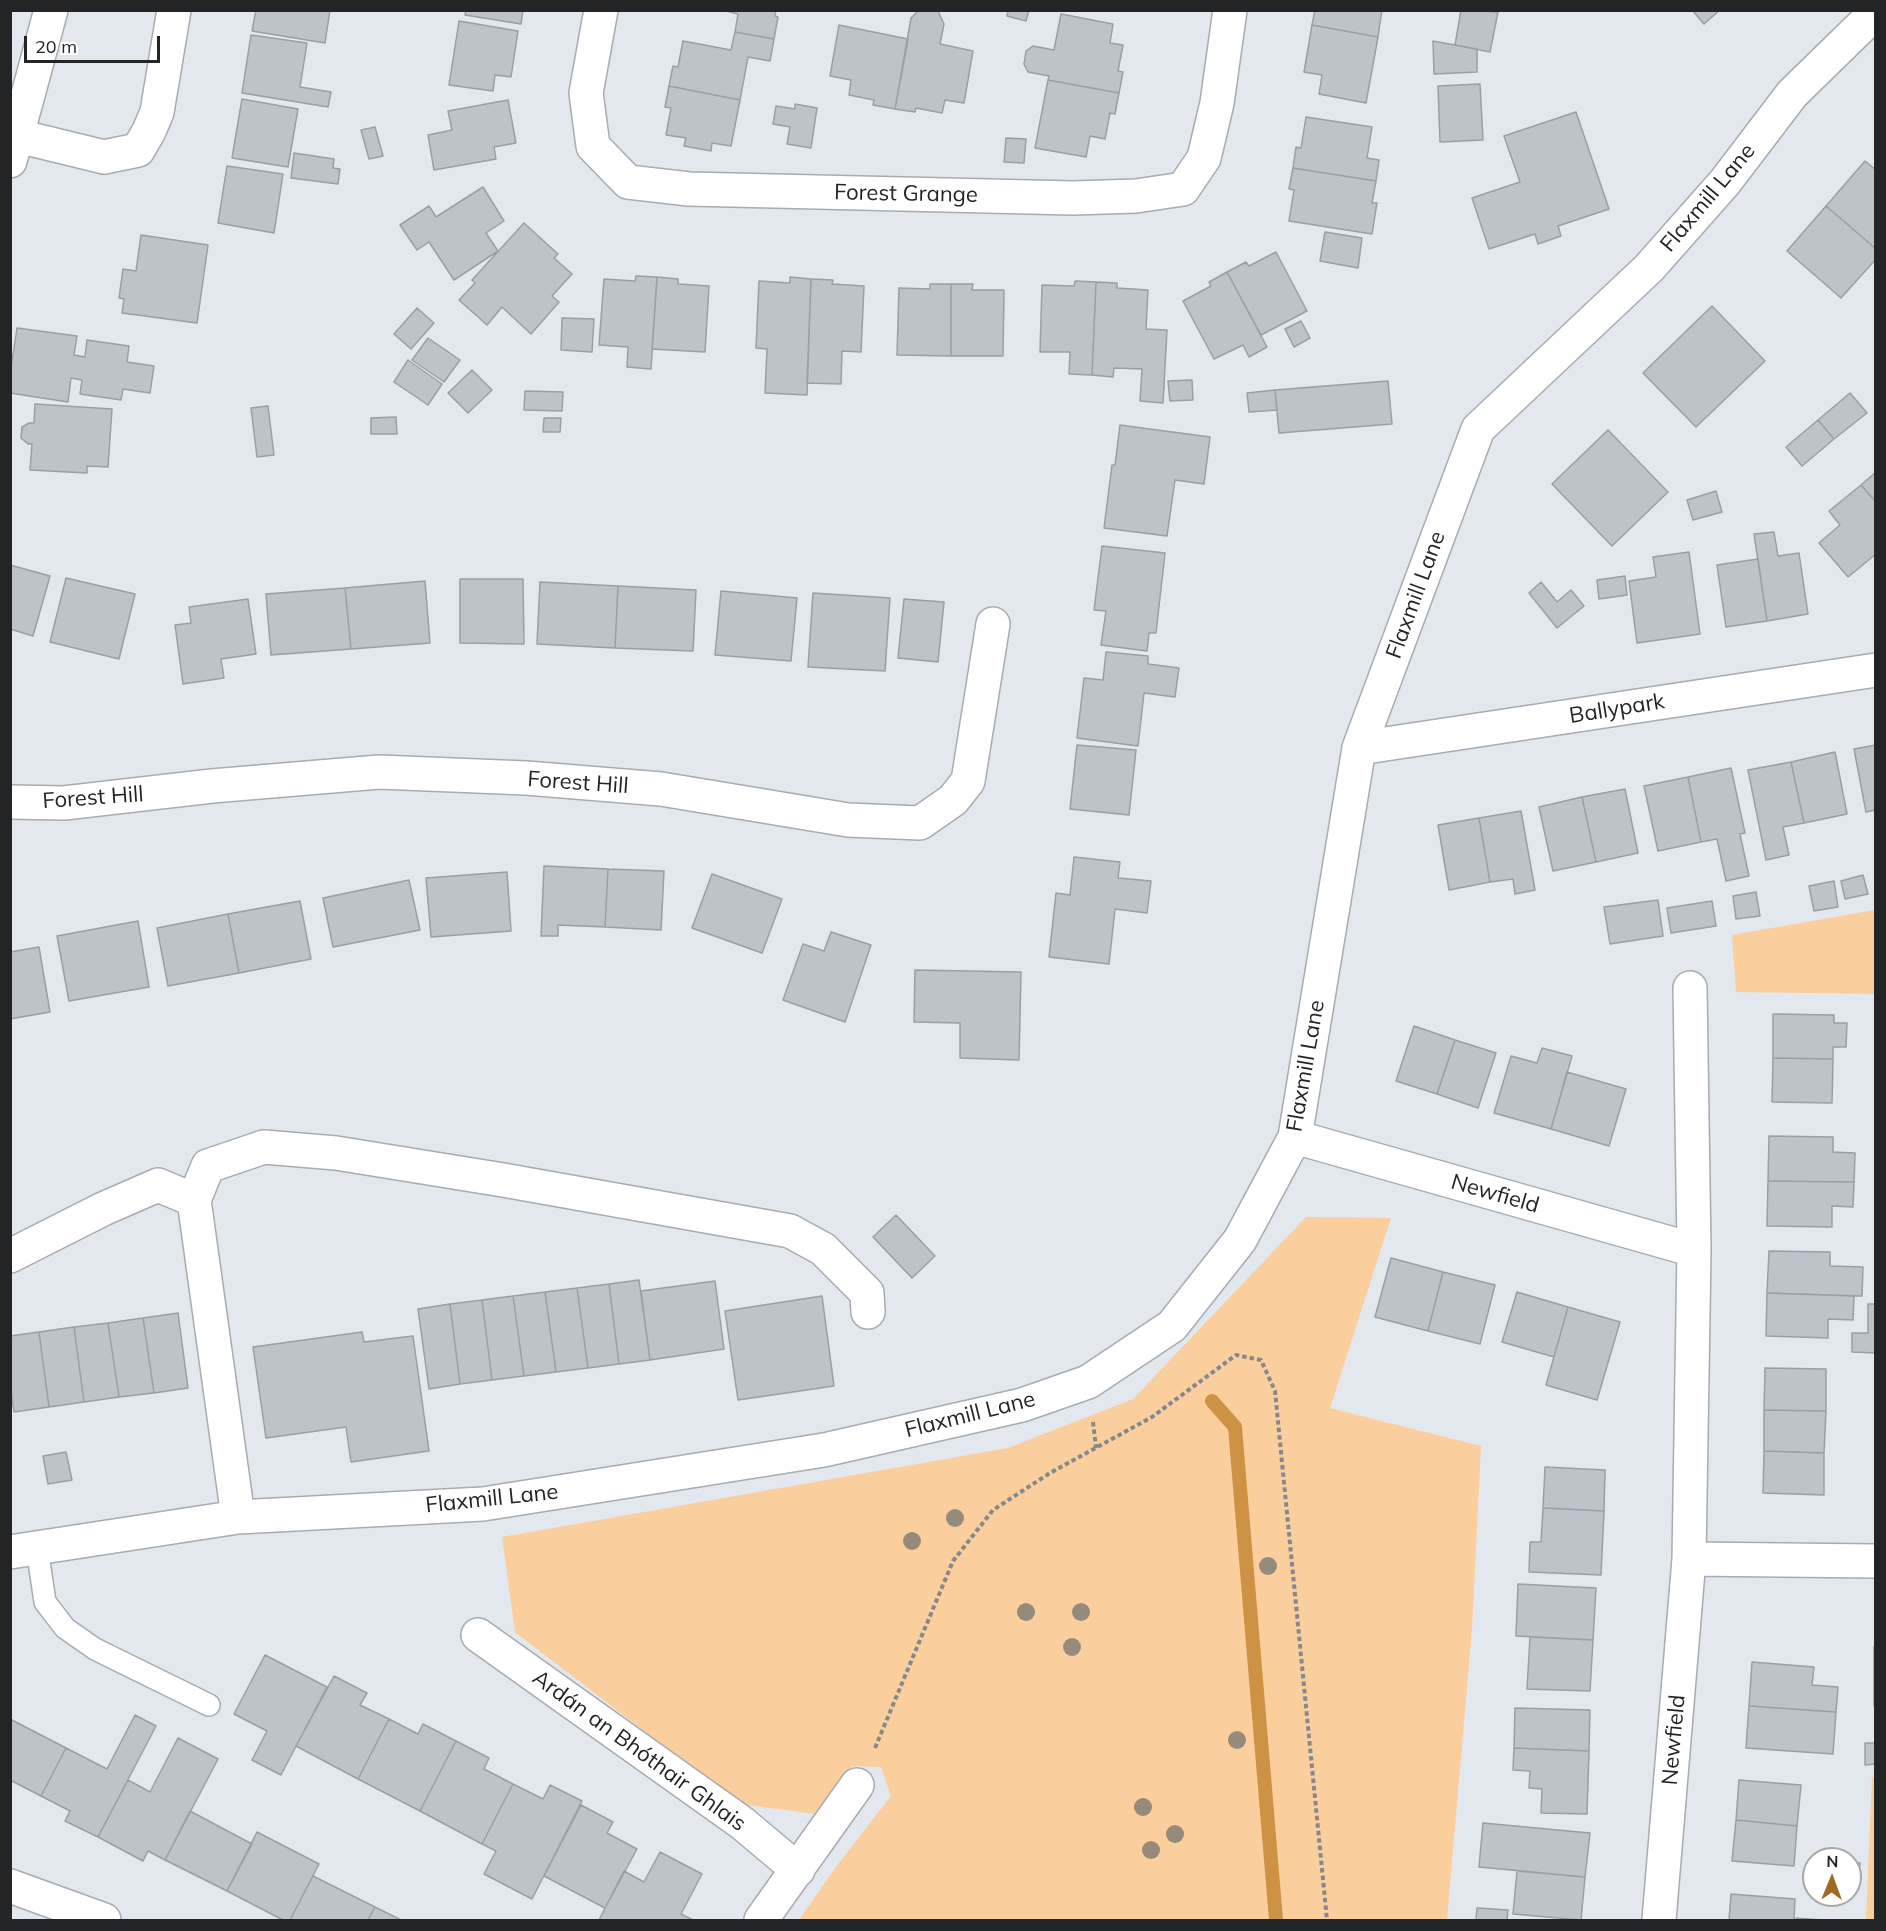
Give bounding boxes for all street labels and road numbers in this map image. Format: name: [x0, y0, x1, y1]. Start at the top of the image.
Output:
street label: Flaxmill Lane: [1655, 138, 1761, 258]
street label: Forest Grange: [834, 180, 978, 208]
street label: Flaxmill Lane: [1381, 528, 1451, 662]
street label: Ballypark: [1568, 688, 1666, 730]
street label: Forest Hill: [527, 766, 629, 800]
street label: Forest Hill: [42, 781, 144, 815]
street label: Flaxmill Lane: [1281, 998, 1331, 1134]
street label: Newfield: [1448, 1169, 1542, 1219]
street label: Flaxmill Lane: [902, 1386, 1038, 1444]
street label: Flaxmill Lane: [424, 1479, 560, 1519]
street label: Ardán an Bhóthair Ghlais: [527, 1665, 751, 1837]
street label: Newfield: [1657, 1694, 1691, 1786]

